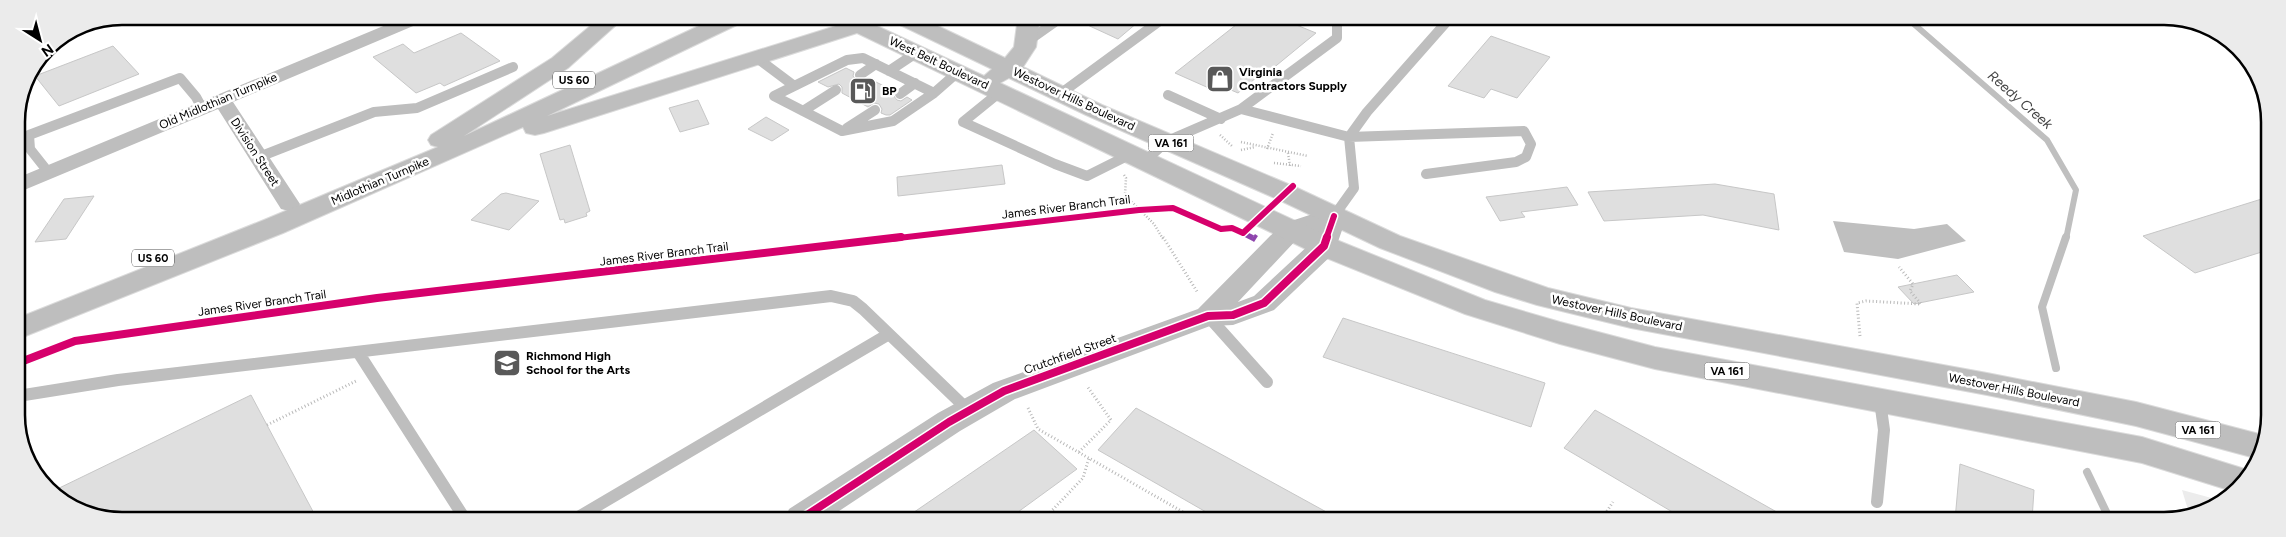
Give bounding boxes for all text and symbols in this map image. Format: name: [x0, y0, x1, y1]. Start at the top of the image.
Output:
north arrow: [15, 15, 65, 65]
street label: West Belt Boulevard: [887, 34, 991, 92]
text: N: [38, 40, 57, 60]
shop icon: Virginia Contractors Supply: [1205, 64, 1235, 94]
street label: Westover Hills Boulevard: [1011, 65, 1137, 133]
place label: Virginia Contractors Supply: [1239, 65, 1347, 93]
water label: Reedy Creek: [1984, 67, 2057, 133]
street label: Old Midlothian Turnpike: [157, 70, 280, 132]
road number: US 60: [553, 72, 595, 88]
fuel station icon: BP: [848, 76, 878, 106]
place label: BP: [882, 84, 897, 98]
street label: Division Street: [228, 115, 283, 189]
road number: VA 161: [1148, 134, 1194, 152]
street label: Midlothian Turnpike: [329, 154, 431, 208]
street label: James River Branch Trail: [1001, 192, 1131, 222]
street label: James River Branch Trail: [599, 239, 729, 269]
road number: US 60: [132, 250, 174, 266]
street label: James River Branch Trail: [197, 287, 327, 319]
street label: Westover Hills Boulevard: [1550, 292, 1684, 334]
street label: Crutchfield Street: [1022, 331, 1118, 377]
school or university icon: Richmond High School for the Arts: [492, 348, 522, 378]
place label: Richmond High School for the Arts: [526, 349, 630, 377]
road number: VA 161: [1704, 362, 1750, 380]
street label: Westover Hills Boulevard: [1947, 370, 2081, 410]
road number: VA 161: [2176, 422, 2220, 438]

